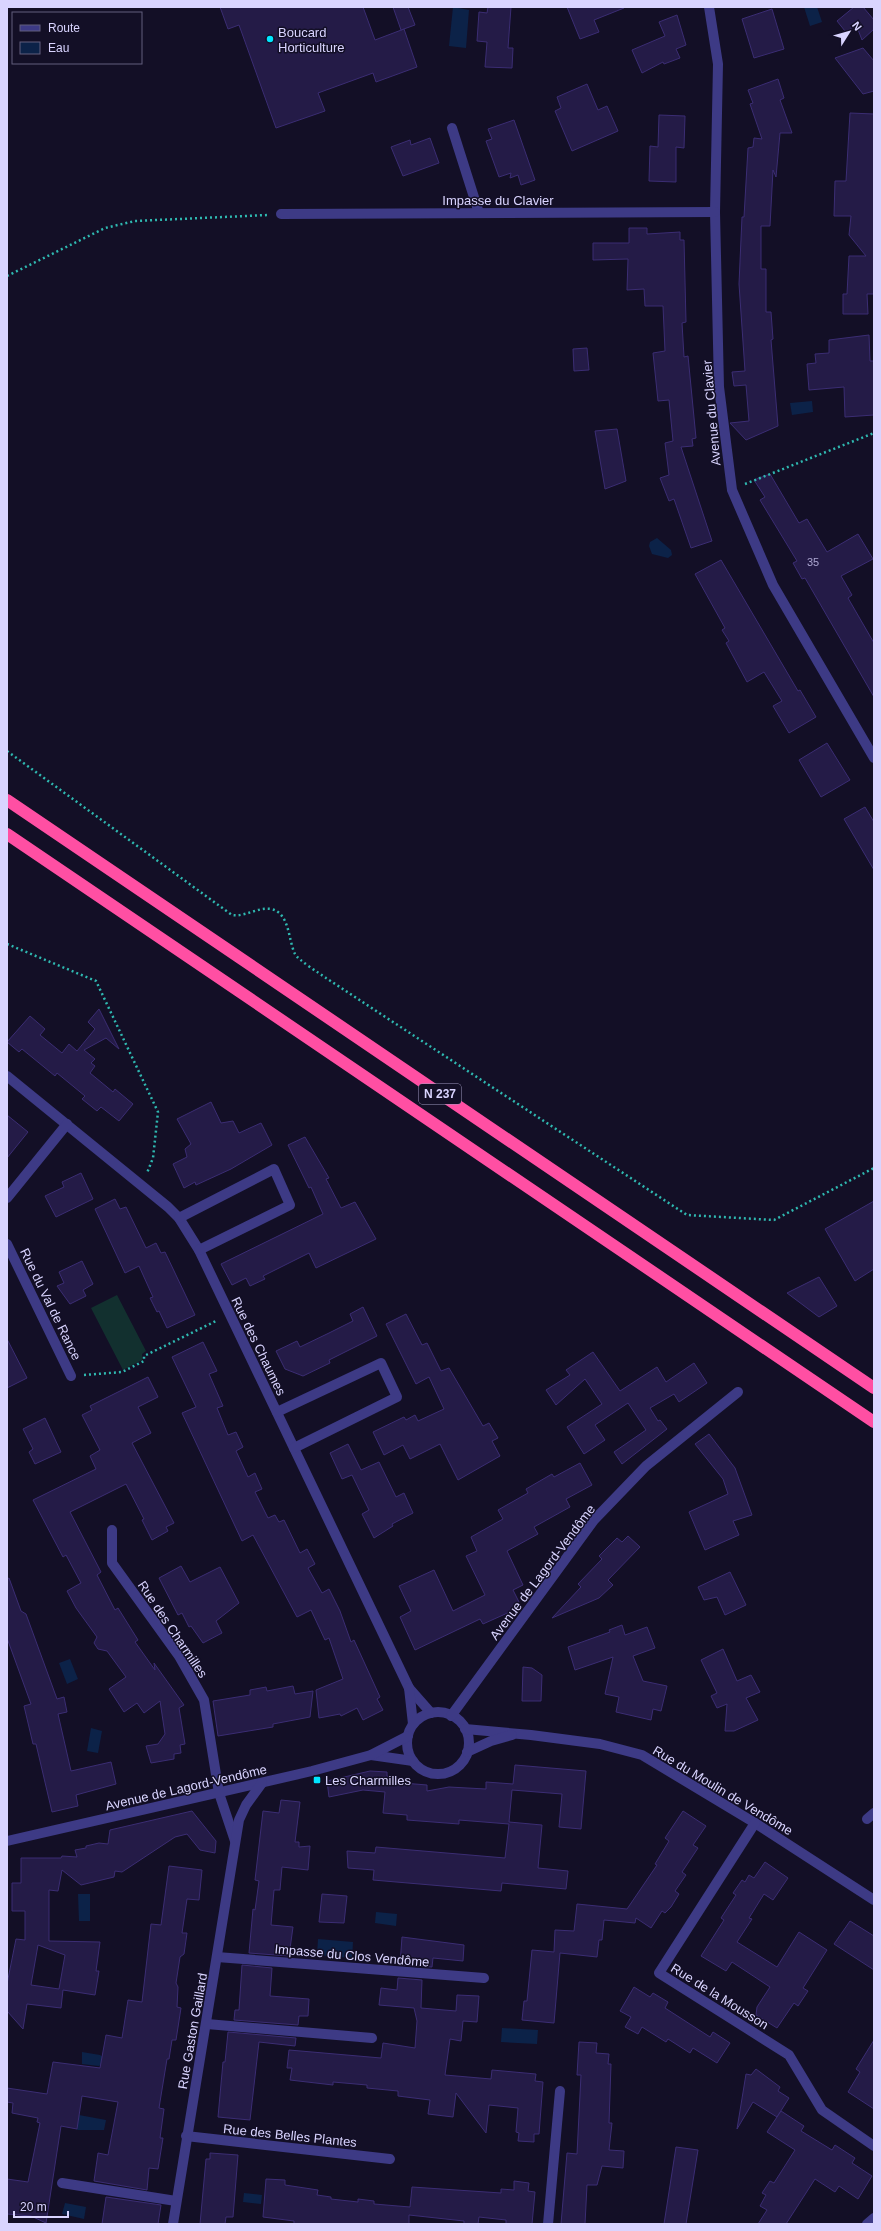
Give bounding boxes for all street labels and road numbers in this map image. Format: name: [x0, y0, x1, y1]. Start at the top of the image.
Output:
street label: Impasse du Clavier: [442, 193, 554, 208]
street label: Avenue du Clavier: [699, 359, 724, 466]
road number: N 237: [419, 1084, 461, 1104]
street label: Rue du Val de Rance: [17, 1246, 84, 1363]
street label: Rue des Chaumes: [228, 1295, 289, 1398]
street label: Avenue de Lagord-Vendôme: [487, 1502, 598, 1643]
street label: Rue des Charmilles: [135, 1578, 211, 1681]
street label: Rue du Moulin de Vendôme: [650, 1743, 795, 1838]
street label: Avenue de Lagord-Vendôme: [104, 1762, 268, 1813]
street label: Impasse du Clos Vendôme: [274, 1941, 430, 1970]
street label: Rue de la Mousson: [668, 1960, 771, 2032]
street label: Rue Gaston Gaillard: [175, 1972, 210, 2090]
street label: Rue des Belles Plantes: [222, 2121, 358, 2150]

